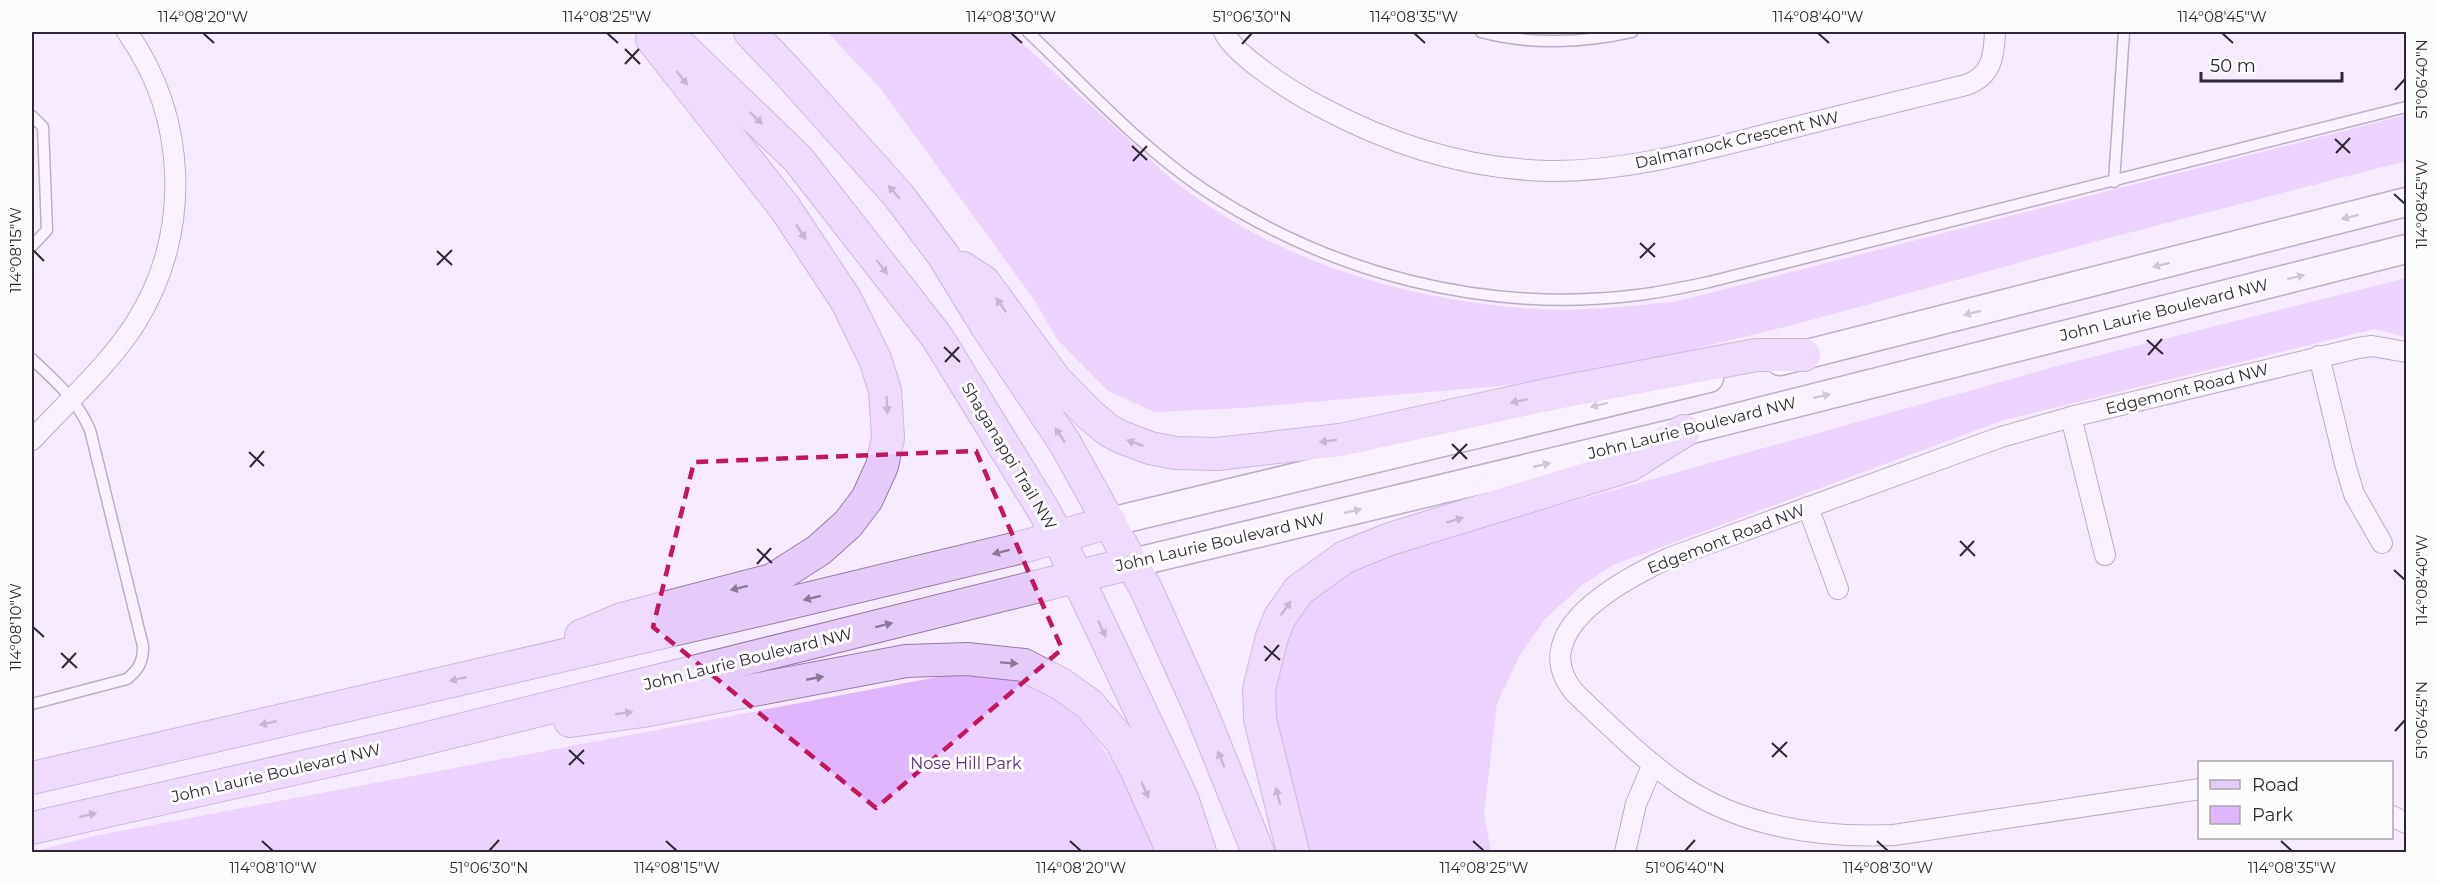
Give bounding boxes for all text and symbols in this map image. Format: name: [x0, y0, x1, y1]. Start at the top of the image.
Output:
text: 114°08'20"W: [158, 7, 249, 26]
text: 114°08'25"W: [563, 7, 652, 26]
text: 114°08'30"W: [966, 7, 1056, 26]
text: 51°06'30"N: [1213, 7, 1291, 26]
text: 114°08'35"W: [1370, 7, 1459, 26]
text: 114°08'40"W: [1773, 7, 1864, 26]
text: 114°08'45"W: [2177, 7, 2267, 26]
text: 51°06'40"N: [2412, 39, 2431, 119]
scale bar: [2201, 45, 2342, 83]
text: 50 m: [2210, 55, 2256, 77]
one-way arrow: [676, 70, 688, 86]
street label: Dalmarnock Crescent NW: [1633, 107, 1841, 173]
one-way arrow: [749, 111, 764, 125]
text: 114°08'45"W: [2412, 159, 2431, 249]
one-way arrow: [888, 184, 901, 200]
text: 114°08'15"W: [6, 207, 25, 293]
one-way arrow: [2341, 212, 2359, 222]
one-way arrow: [795, 224, 806, 240]
one-way arrow: [876, 259, 888, 274]
one-way arrow: [2152, 260, 2170, 270]
one-way arrow: [2287, 271, 2305, 281]
street label: John Laurie Boulevard NW: [2057, 275, 2270, 345]
one-way arrow: [995, 298, 1007, 314]
one-way arrow: [1963, 308, 1981, 318]
street label: Edgemont Road NW: [2104, 360, 2271, 418]
street label: Shaganappi Trail NW: [957, 379, 1061, 533]
one-way arrow: [1813, 391, 1831, 401]
street label: John Laurie Boulevard NW: [1585, 393, 1798, 463]
one-way arrow: [882, 396, 891, 415]
one-way arrow: [1509, 397, 1528, 406]
one-way arrow: [1590, 400, 1608, 410]
one-way arrow: [1055, 427, 1066, 443]
one-way arrow: [1318, 436, 1337, 446]
one-way arrow: [1126, 437, 1144, 447]
one-way arrow: [1533, 460, 1551, 470]
street label: Edgemont Road NW: [1645, 500, 1808, 578]
one-way arrow: [1343, 505, 1362, 515]
street label: John Laurie Boulevard NW: [1113, 509, 1327, 576]
one-way arrow: [1446, 514, 1464, 524]
text: 114°08'40"W: [2412, 534, 2431, 625]
one-way arrow: [992, 547, 1010, 557]
text: 114°08'10"W: [6, 583, 25, 671]
one-way arrow: [730, 584, 748, 594]
one-way arrow: [803, 593, 821, 603]
one-way arrow: [1280, 600, 1291, 616]
one-way arrow: [875, 620, 893, 630]
one-way arrow: [1098, 620, 1107, 637]
street label: John Laurie Boulevard NW: [641, 624, 854, 694]
one-way arrow: [999, 659, 1018, 668]
one-way arrow: [806, 673, 825, 682]
one-way arrow: [448, 675, 467, 684]
text: 51°06'45"N: [2412, 681, 2431, 759]
one-way arrow: [614, 709, 633, 718]
one-way arrow: [259, 719, 277, 729]
street label: John Laurie Boulevard NW: [169, 740, 383, 807]
one-way arrow: [1216, 750, 1225, 768]
park label: Nose Hill Park: [910, 754, 1022, 773]
legend: [2198, 761, 2393, 839]
text: Road: [2252, 774, 2299, 796]
one-way arrow: [1141, 781, 1150, 798]
one-way arrow: [1273, 787, 1283, 805]
text: Park: [2252, 804, 2293, 826]
one-way arrow: [79, 809, 98, 819]
text: 114°08'10"W: [229, 858, 317, 877]
text: 51°06'30"N: [450, 858, 528, 877]
text: 114°08'15"W: [634, 858, 720, 877]
text: 114°08'20"W: [1036, 858, 1127, 877]
text: 114°08'25"W: [1440, 858, 1529, 877]
text: 51°06'40"N: [1645, 858, 1725, 877]
text: 114°08'30"W: [1843, 858, 1933, 877]
text: 114°08'35"W: [2248, 858, 2337, 877]

